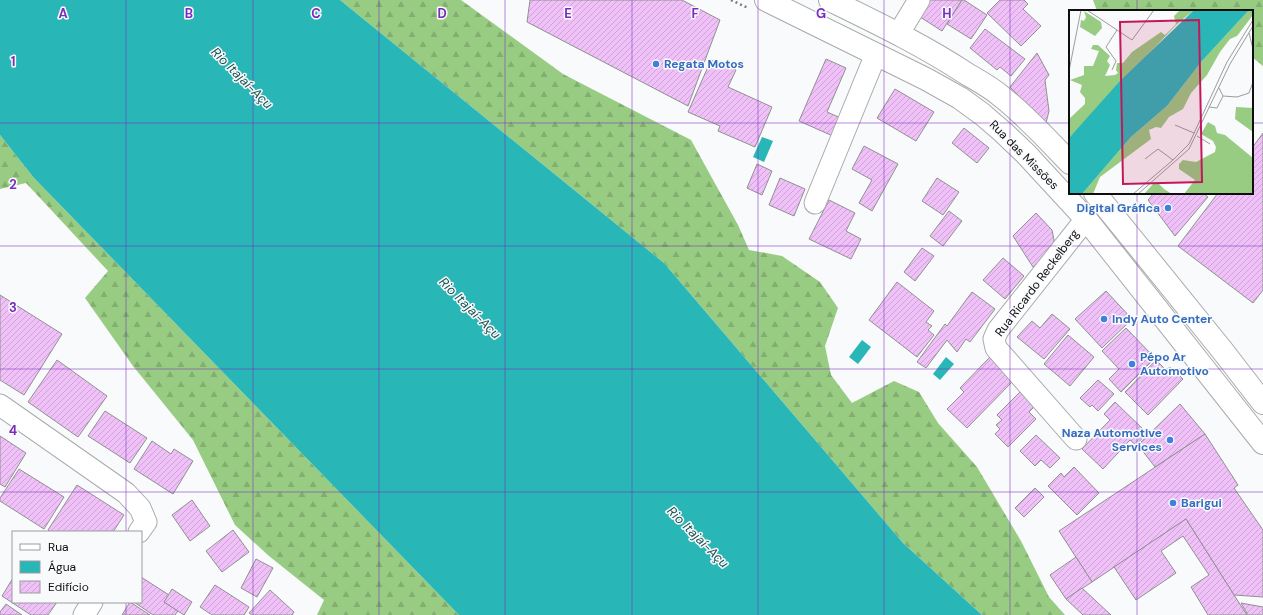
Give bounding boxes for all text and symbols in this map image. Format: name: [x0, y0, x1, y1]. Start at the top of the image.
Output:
text: A: [58, 5, 68, 22]
text: B: [185, 5, 193, 22]
text: C: [311, 5, 321, 22]
text: D: [437, 5, 447, 22]
text: E: [564, 5, 572, 22]
text: F: [691, 5, 699, 22]
text: G: [816, 5, 826, 22]
text: H: [942, 5, 952, 22]
inset map: [1069, 10, 1253, 194]
water label: Rio Itajaí-Açu: [208, 44, 277, 113]
text: 1: [11, 53, 15, 70]
place label: Regata Motos: [664, 56, 744, 72]
marker: Regata Motos: [651, 59, 661, 69]
street label: Rua das Missões: [986, 117, 1062, 193]
text: 2: [9, 176, 17, 193]
place label: Digital Gráfica: [1077, 200, 1160, 216]
marker: Digital Gráfica: [1163, 203, 1173, 213]
street label: Rua Ricardo Reckelberg: [991, 226, 1083, 340]
water label: Rio Itajaí-Açu: [436, 274, 505, 343]
text: 3: [9, 299, 17, 316]
place label: Indy Auto Center: [1112, 311, 1212, 327]
marker: Indy Auto Center: [1099, 314, 1109, 324]
place label: Pépo Ar Automotivo: [1140, 349, 1209, 379]
marker: Pépo Ar Automotivo: [1127, 359, 1137, 369]
text: 4: [9, 422, 17, 439]
place label: Naza Automotive Services: [1062, 425, 1162, 455]
marker: Naza Automotive Services: [1165, 435, 1175, 445]
place label: Barigui: [1181, 495, 1222, 511]
marker: Barigui: [1168, 498, 1178, 508]
water label: Rio Itajaí-Açu: [664, 503, 733, 572]
legend: [12, 531, 142, 603]
text: Rua: [48, 539, 69, 555]
text: Água: [48, 559, 76, 575]
text: Edifício: [48, 579, 89, 595]

